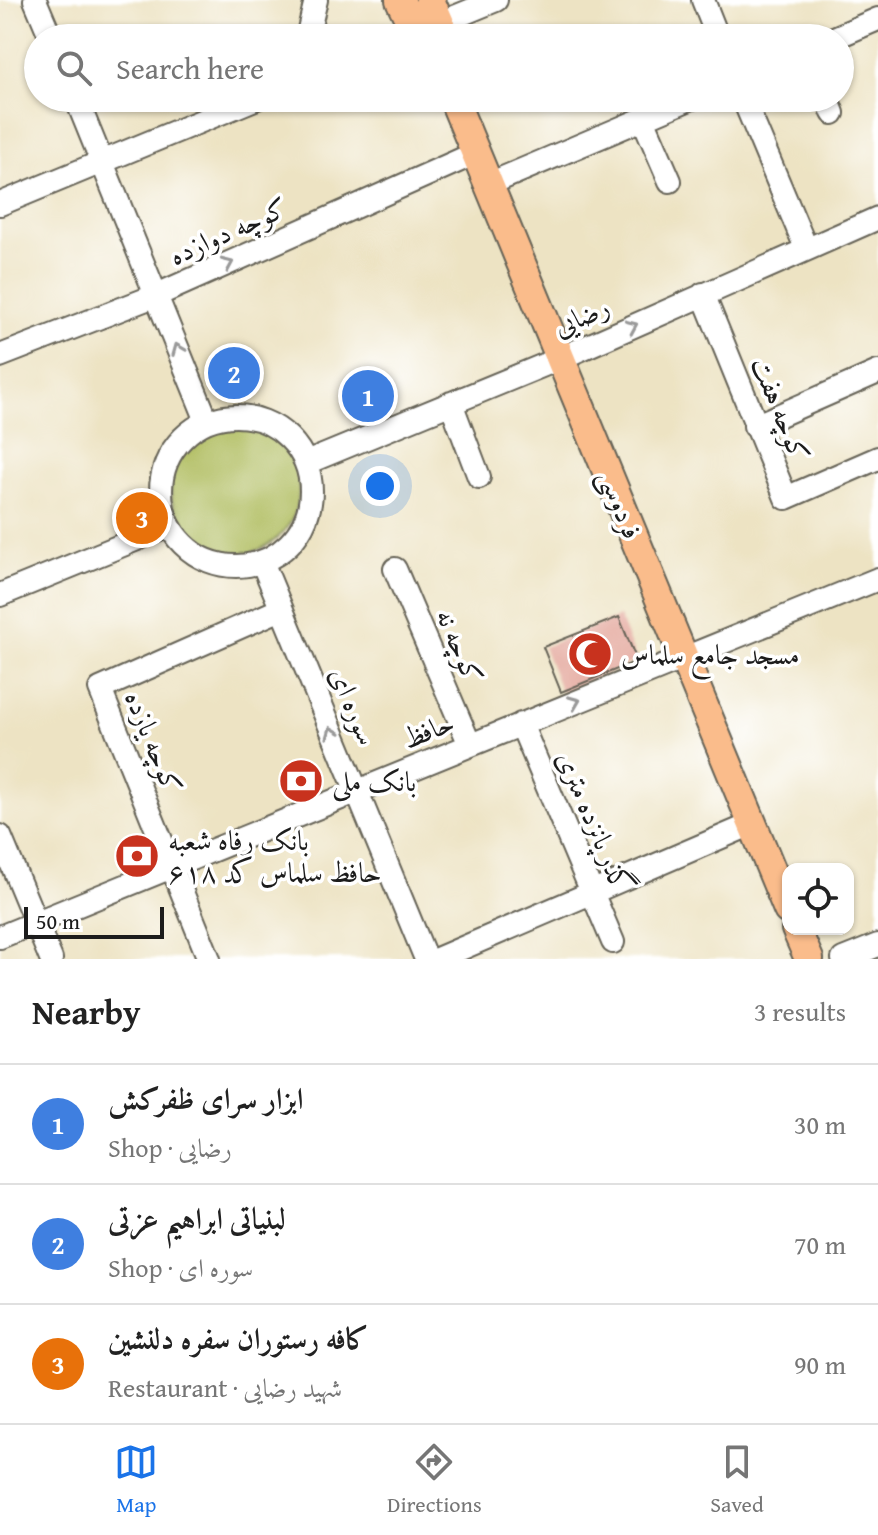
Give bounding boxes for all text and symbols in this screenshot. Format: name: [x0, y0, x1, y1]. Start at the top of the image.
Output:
search box: [24, 24, 854, 112]
icon: search: [52, 46, 96, 90]
text: Search here: [116, 46, 264, 90]
street label: کوچه دوازده: [162, 186, 294, 275]
one-way arrow: [220, 257, 235, 273]
street label: رضایی: [546, 285, 615, 346]
one-way arrow: [624, 320, 638, 336]
one-way arrow: [172, 343, 188, 357]
pin: 2: [208, 343, 260, 403]
street label: کوچه هفت: [742, 350, 821, 467]
pin: 1: [342, 366, 394, 426]
street label: فردوسی: [589, 463, 654, 545]
your location: [360, 466, 400, 506]
pin: 3: [116, 488, 168, 548]
street label: کوچه نه: [426, 602, 495, 690]
mosque icon: مسجد جامع سلماس: [566, 630, 614, 678]
place label: مسجد جامع سلماس: [621, 633, 800, 680]
street label: سوره ای: [320, 661, 389, 751]
street label: کوچه یازده: [115, 684, 194, 799]
one-way arrow: [567, 696, 581, 712]
street label: حافظ: [396, 701, 460, 758]
one-way arrow: [325, 726, 342, 740]
street label: گذر پانزده متری: [546, 744, 644, 900]
bank icon: بانک ملی: [277, 757, 325, 805]
place label: بانک ملی: [332, 760, 416, 802]
place label: بانک رفاه شعبه حافظ سلماس کد ۶۱۸: [168, 819, 382, 892]
bank icon: بانک رفاه شعبه حافظ سلماس کد ۶۱۸: [113, 832, 161, 880]
map controls: [782, 863, 854, 935]
button: locate: [782, 863, 854, 935]
scale bar: [24, 903, 164, 939]
text: 50 m: [36, 905, 80, 937]
text: Nearby: [32, 987, 141, 1036]
text: 3 results: [754, 992, 846, 1031]
text: ابزار سرای ظفرکش: [108, 1076, 303, 1120]
text: 1: [51, 1105, 65, 1144]
text: 30 m: [794, 1105, 846, 1144]
text: Shop · رضایی: [108, 1128, 232, 1167]
text: لبنیاتی ابراهیم عزتی: [108, 1196, 286, 1240]
text: 2: [51, 1225, 65, 1264]
text: 70 m: [794, 1225, 846, 1264]
text: Shop · سوره ای: [108, 1248, 253, 1287]
text: کافه رستوران سفره دلنشین: [108, 1316, 369, 1360]
text: 3: [51, 1345, 65, 1384]
text: 90 m: [794, 1345, 846, 1384]
text: Restaurant · شهید رضایی: [108, 1368, 342, 1407]
tab: Map: [114, 1440, 158, 1520]
tab: Directions: [387, 1440, 482, 1520]
tab: Saved: [710, 1440, 764, 1520]

